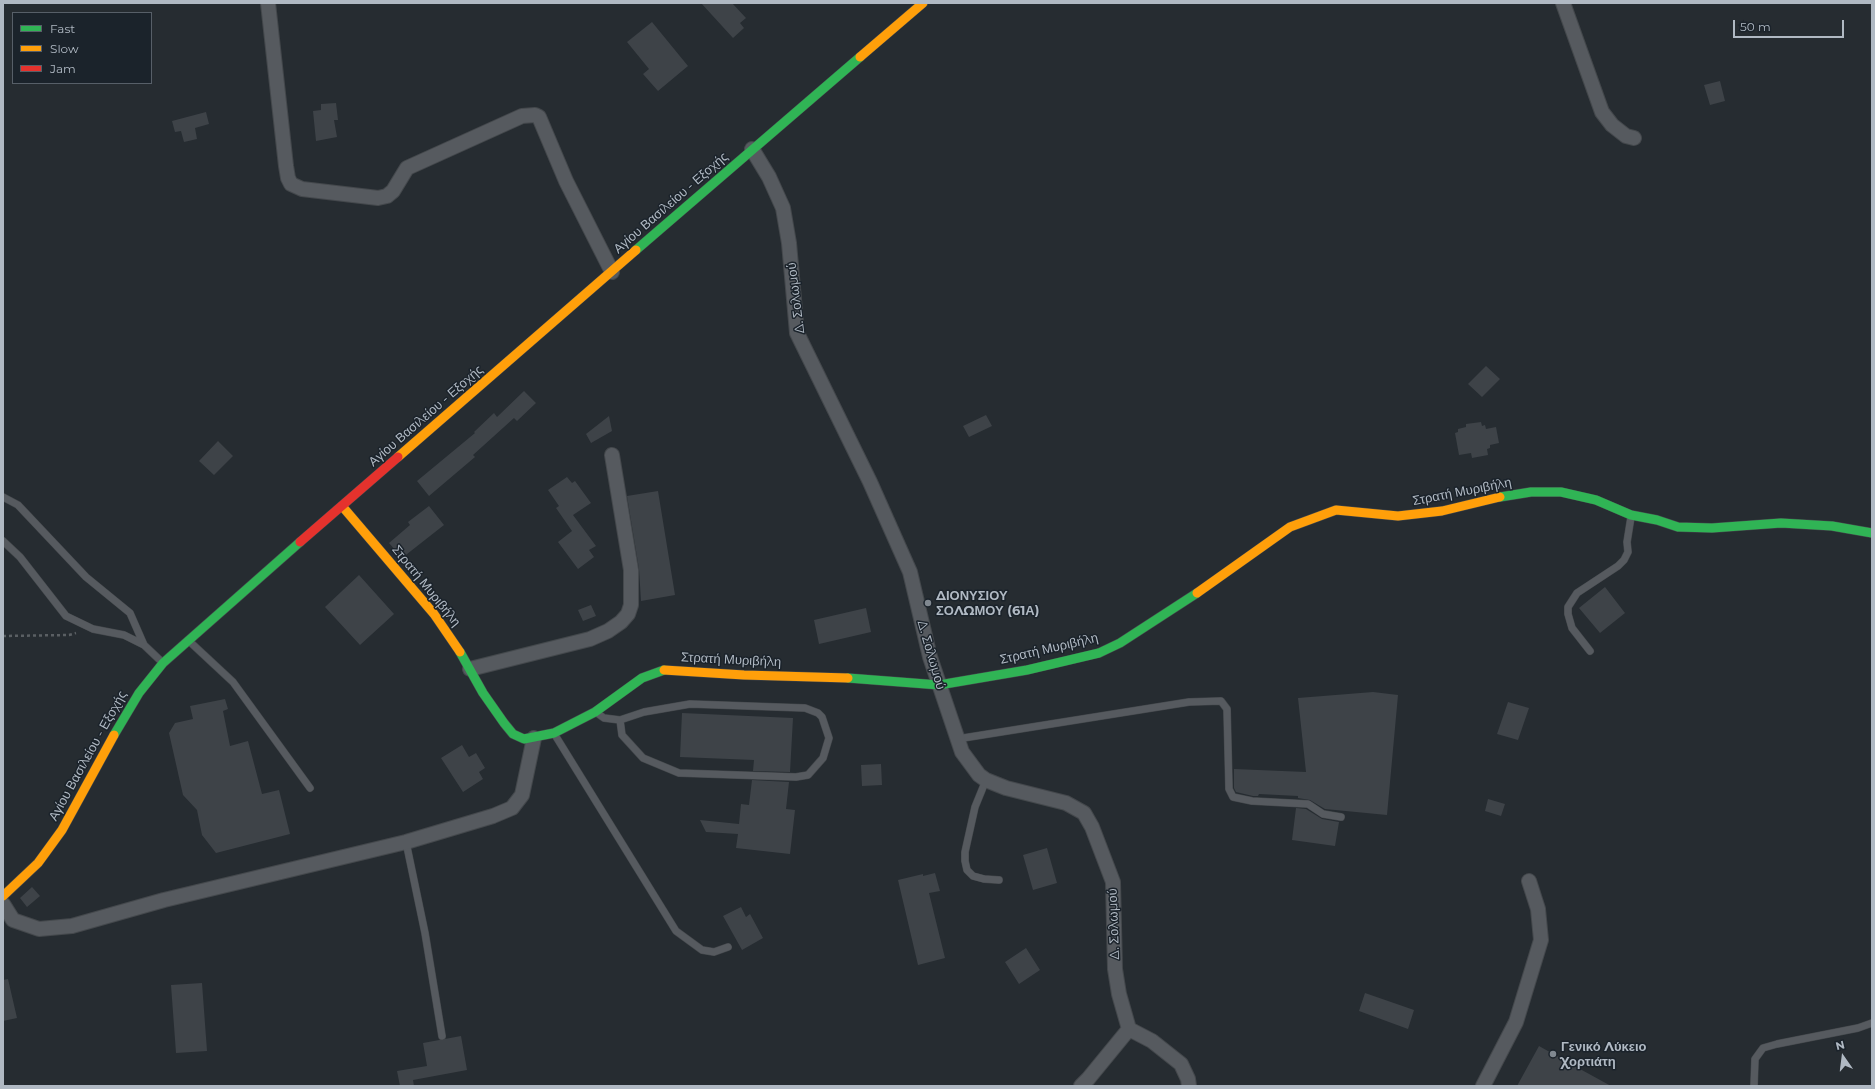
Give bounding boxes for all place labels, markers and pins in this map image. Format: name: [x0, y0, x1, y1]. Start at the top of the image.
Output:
place label: ΔΙΟΝΥΣΙΟΥ ΣΟΛΩΜΟΥ (61Α): [936, 588, 1039, 619]
marker: ΔΙΟΝΥΣΙΟΥ ΣΟΛΩΜΟΥ (61Α): [923, 598, 933, 608]
place label: Γενικό Λύκειο Χορτιάτη: [1561, 1039, 1646, 1070]
marker: Γενικό Λύκειο Χορτιάτη: [1548, 1049, 1558, 1059]

